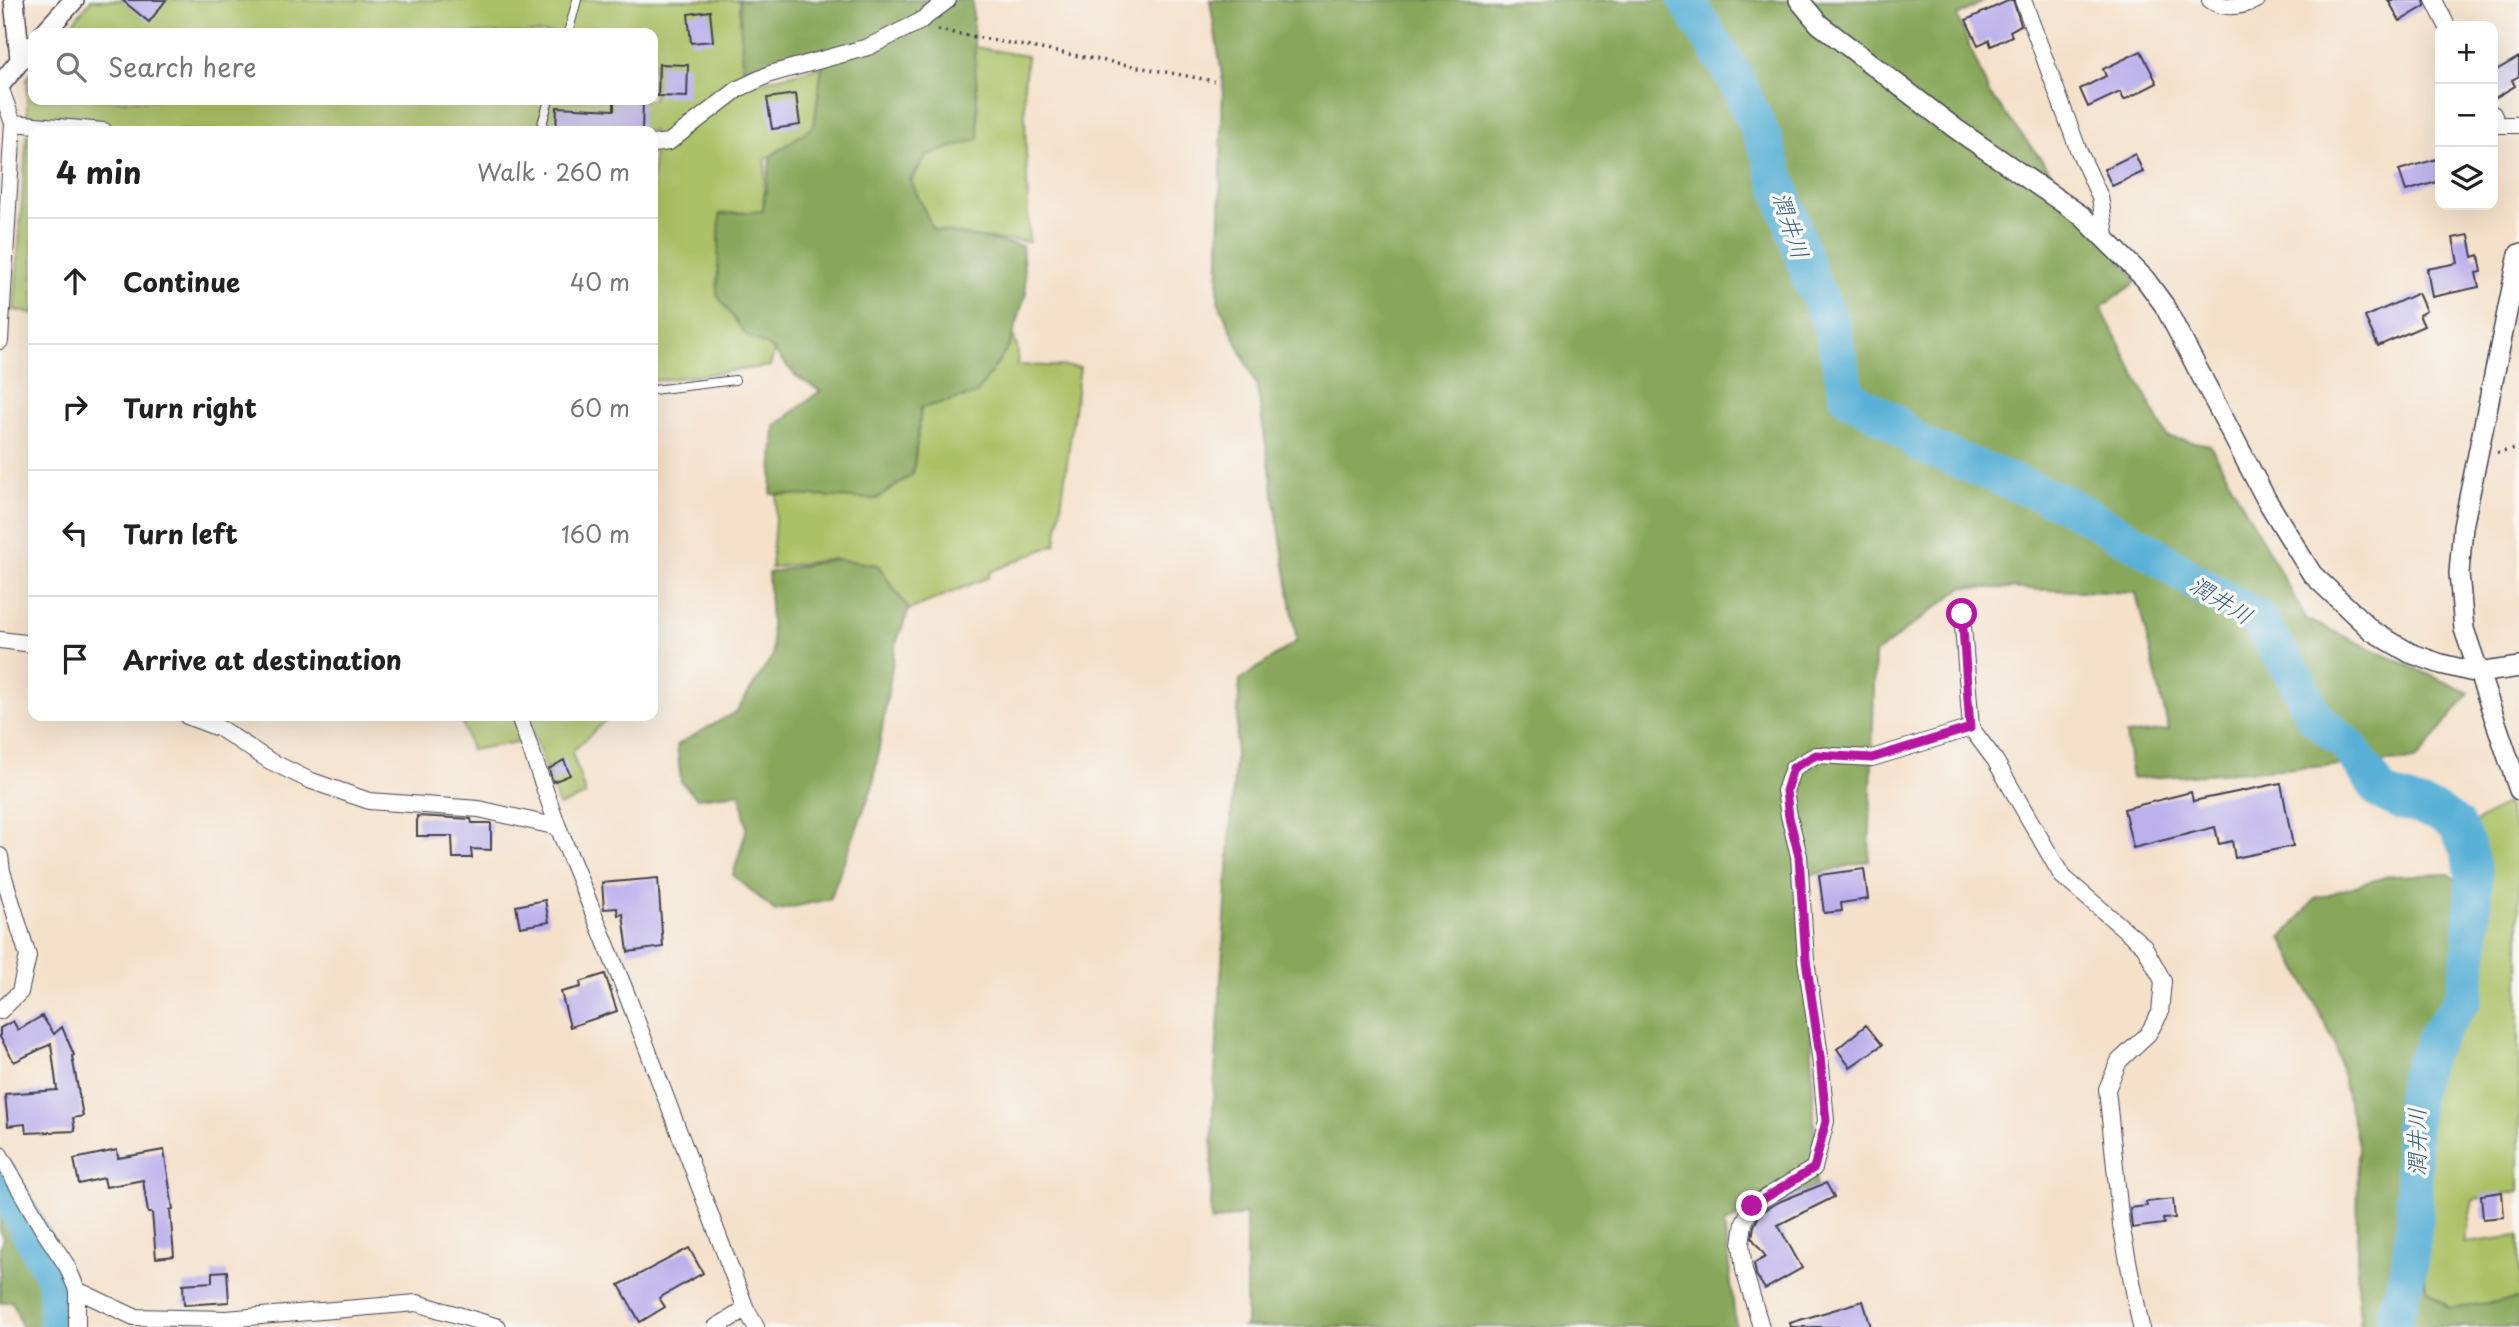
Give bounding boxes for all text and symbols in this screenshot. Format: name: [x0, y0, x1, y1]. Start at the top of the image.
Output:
map controls: [2435, 21, 2498, 210]
button: +: [2435, 21, 2498, 84]
search box: [28, 28, 658, 105]
text: Search here: [108, 47, 257, 86]
icon: search: [52, 48, 90, 86]
button: −: [2435, 84, 2498, 147]
button: layers: [2435, 147, 2498, 210]
text: 4 min: [56, 149, 142, 194]
text: Walk · 260 m: [477, 154, 630, 189]
water label: 潤井川: [1765, 187, 1819, 263]
icon: ahead: [56, 262, 94, 300]
text: Continue: [123, 262, 240, 301]
text: 40 m: [570, 264, 630, 299]
icon: right: [56, 388, 94, 426]
text: Turn right: [123, 388, 257, 427]
text: 60 m: [570, 390, 630, 425]
icon: left: [56, 514, 94, 552]
text: Turn left: [123, 514, 238, 553]
text: 160 m: [561, 516, 630, 551]
water label: 潤井川: [2183, 566, 2261, 632]
route start: [1946, 598, 1977, 629]
icon: arrive: [56, 640, 94, 678]
text: Arrive at destination: [123, 640, 402, 679]
water label: 潤井川: [2398, 1108, 2433, 1177]
route end: [1736, 1190, 1767, 1221]

